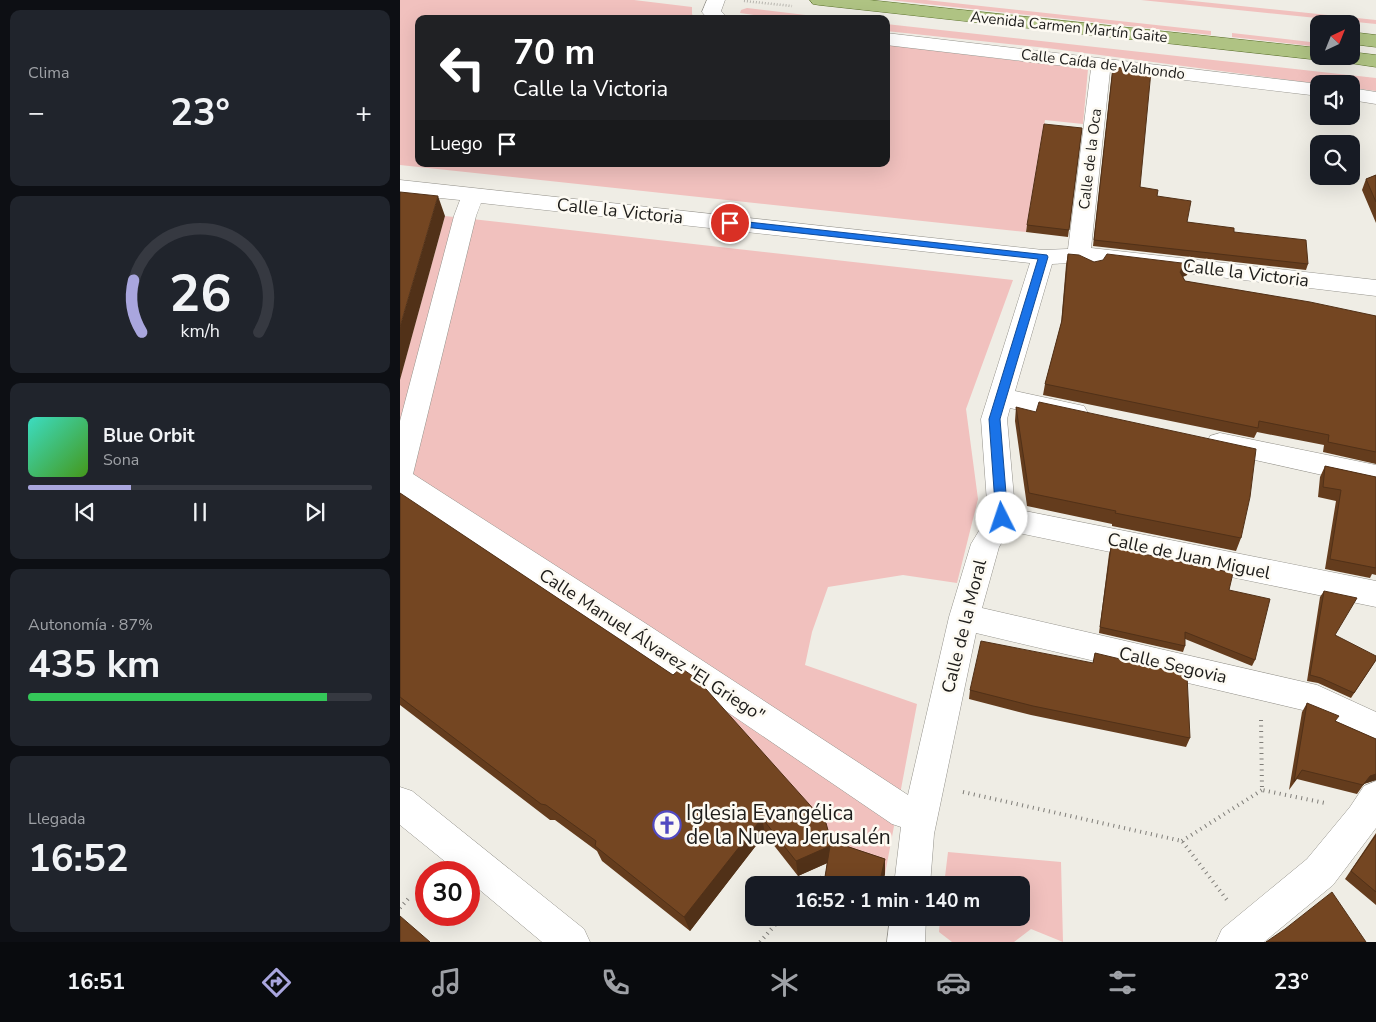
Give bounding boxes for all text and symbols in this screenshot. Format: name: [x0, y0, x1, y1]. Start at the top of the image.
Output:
street label: Avenida Carmen Martín Gaite: [969, 7, 1169, 47]
north arrow: [1310, 15, 1360, 65]
map controls: [1310, 15, 1360, 185]
text: 70 m: [513, 29, 595, 76]
icon: left: [430, 35, 495, 100]
street label: Calle Caída de Valhondo: [1020, 44, 1186, 84]
text: Clima: [28, 62, 69, 84]
text: Calle la Victoria: [513, 74, 668, 104]
button: sound: [1310, 75, 1360, 125]
text: 23°: [170, 87, 230, 138]
text: −: [28, 94, 45, 132]
text: +: [355, 94, 372, 132]
street label: Calle de la Oca: [1074, 107, 1106, 211]
icon: arrive: [493, 130, 521, 158]
text: Luego: [430, 131, 483, 157]
button: search: [1310, 135, 1360, 185]
street label: Calle la Victoria: [556, 192, 684, 230]
pin: [709, 202, 751, 244]
icon: arrive: [716, 209, 744, 237]
street label: Calle la Victoria: [1182, 253, 1310, 293]
text: 26: [169, 258, 231, 329]
text: km/h: [180, 319, 220, 343]
text: Blue Orbit: [103, 423, 194, 449]
text: Sona: [103, 449, 139, 471]
position arrow: [975, 491, 1027, 543]
icon: previous: [71, 498, 99, 526]
icon: pause: [186, 498, 214, 526]
icon: next: [301, 498, 329, 526]
street label: Calle de Juan Miguel: [1105, 527, 1273, 585]
street label: Calle de la Moral: [936, 556, 992, 695]
street label: Calle Manuel Álvarez "El Griego": [534, 563, 770, 727]
text: Autonomía · 87%: [28, 614, 153, 636]
text: 435 km: [28, 639, 160, 690]
street label: Calle Segovia: [1117, 641, 1229, 689]
place label: Iglesia Evangélica de la Nueva Jerusalén: [686, 799, 891, 851]
text: Llegada: [28, 808, 86, 830]
church icon: Iglesia Evangélica de la Nueva Jerusalén: [652, 810, 682, 840]
text: 16:52: [28, 833, 129, 884]
speed limit sign: 30: [415, 861, 480, 926]
text: 16:52 · 1 min · 140 m: [795, 888, 980, 914]
icon: directions: [259, 965, 294, 1000]
icon: music: [429, 965, 464, 1000]
icon: phone: [598, 965, 633, 1000]
icon: climate: [767, 965, 802, 1000]
icon: car: [936, 965, 971, 1000]
icon: filters: [1105, 965, 1140, 1000]
text: 16:51: [67, 967, 125, 997]
text: 23°: [1274, 967, 1309, 997]

